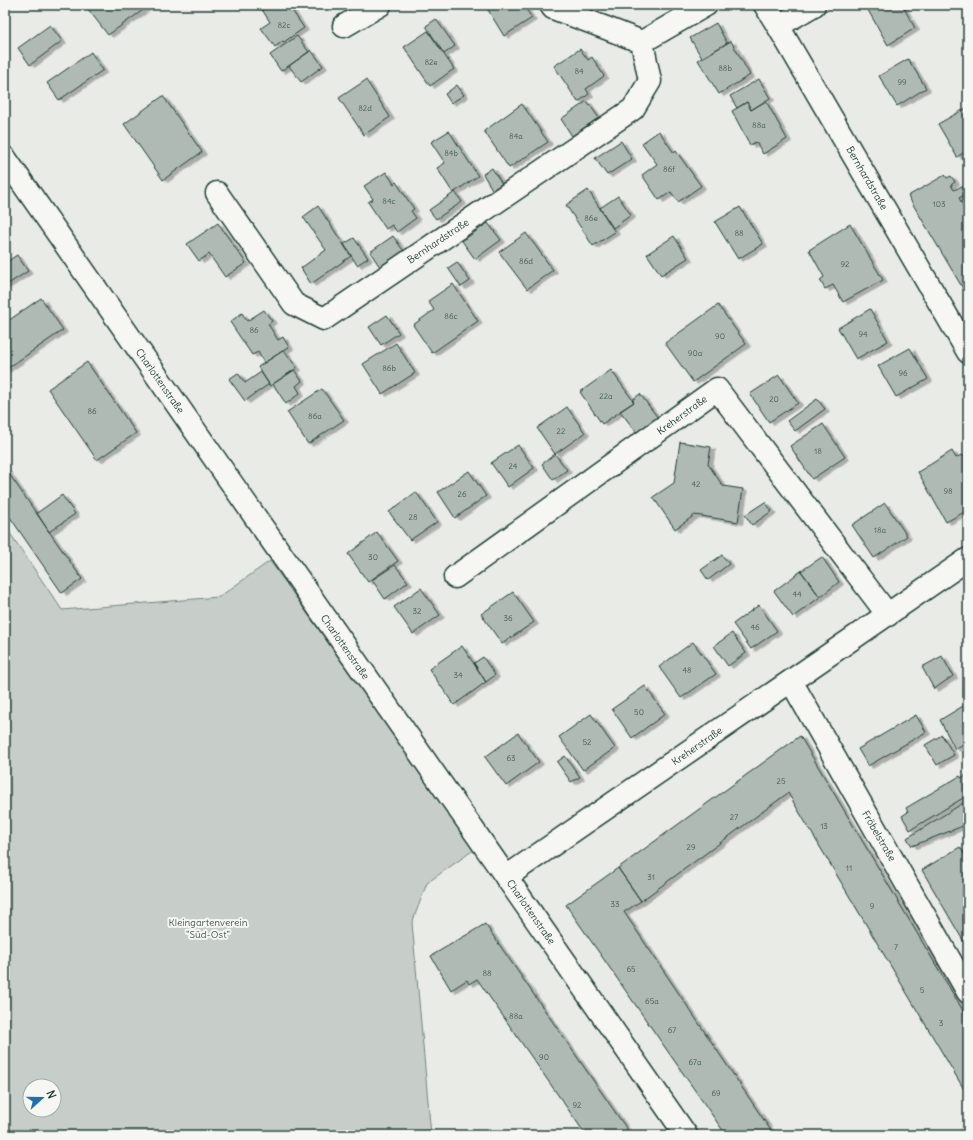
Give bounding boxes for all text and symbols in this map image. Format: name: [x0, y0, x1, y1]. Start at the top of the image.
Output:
house number: 82c: [277, 20, 291, 30]
house number: 82e: [424, 57, 438, 67]
house number: 88b: [718, 63, 732, 73]
house number: 84: [574, 66, 584, 76]
house number: 99: [897, 77, 907, 87]
house number: 82d: [358, 103, 372, 113]
house number: 88a: [752, 120, 766, 130]
house number: 84a: [509, 131, 523, 141]
street label: Bernhardstraße: [843, 144, 891, 212]
house number: 84b: [444, 148, 458, 158]
house number: 86f: [663, 164, 675, 174]
house number: 84c: [382, 196, 396, 206]
house number: 103: [933, 199, 946, 209]
house number: 86e: [584, 213, 598, 223]
street label: Bernhardstraße: [405, 216, 471, 266]
house number: 88: [734, 228, 744, 238]
house number: 86d: [519, 256, 533, 266]
house number: 92: [841, 259, 850, 269]
house number: 86c: [444, 311, 458, 321]
house number: 86: [249, 325, 259, 335]
house number: 94: [858, 329, 868, 339]
house number: 90: [715, 331, 725, 341]
street label: Charlottenstraße: [133, 346, 187, 416]
house number: 90a: [688, 348, 703, 358]
house number: 86b: [382, 363, 396, 373]
house number: 96: [898, 368, 908, 378]
house number: 22a: [599, 391, 613, 401]
street label: Kreherstraße: [654, 392, 710, 438]
house number: 20: [769, 394, 779, 404]
house number: 86: [87, 406, 97, 416]
house number: 86a: [308, 411, 322, 421]
house number: 22: [557, 426, 566, 436]
house number: 18: [814, 446, 822, 456]
house number: 24: [509, 461, 518, 471]
house number: 42: [691, 479, 701, 489]
house number: 98: [943, 486, 953, 496]
house number: 26: [458, 489, 467, 499]
house number: 28: [409, 512, 418, 522]
house number: 18a: [874, 525, 887, 535]
house number: 30: [368, 552, 378, 562]
house number: 44: [792, 589, 802, 599]
house number: 32: [413, 606, 422, 616]
street label: Charlottenstraße: [318, 612, 372, 682]
house number: 36: [503, 613, 513, 623]
house number: 46: [750, 622, 760, 632]
house number: 48: [682, 665, 692, 675]
house number: 34: [453, 670, 463, 680]
house number: 50: [634, 707, 644, 717]
street label: Kreherstraße: [669, 724, 725, 768]
house number: 52: [583, 737, 592, 747]
house number: 63: [506, 753, 516, 763]
house number: 25: [777, 776, 786, 786]
street label: Fröbelstraße: [859, 808, 899, 864]
house number: 27: [730, 812, 738, 822]
house number: 13: [820, 821, 828, 831]
house number: 29: [687, 842, 696, 852]
house number: 11: [846, 863, 852, 873]
house number: 31: [647, 872, 655, 882]
street label: Charlottenstraße: [504, 877, 558, 947]
house number: 33: [610, 899, 620, 909]
house number: 9: [870, 901, 875, 911]
park label: Kleingartenverein "Süd-Ost": [168, 916, 248, 941]
house number: 7: [894, 942, 898, 952]
house number: 65: [626, 964, 636, 974]
house number: 88: [482, 968, 492, 978]
house number: 5: [920, 985, 925, 995]
house number: 65a: [645, 996, 659, 1006]
house number: 88a: [509, 1011, 523, 1021]
house number: 3: [939, 1018, 944, 1028]
house number: 67: [668, 1025, 676, 1035]
house number: 90: [539, 1052, 549, 1062]
house number: 67a: [688, 1057, 702, 1067]
north arrow: [22, 1078, 62, 1118]
text: N: [43, 1088, 59, 1100]
house number: 69: [711, 1088, 721, 1098]
house number: 92: [573, 1100, 582, 1110]

